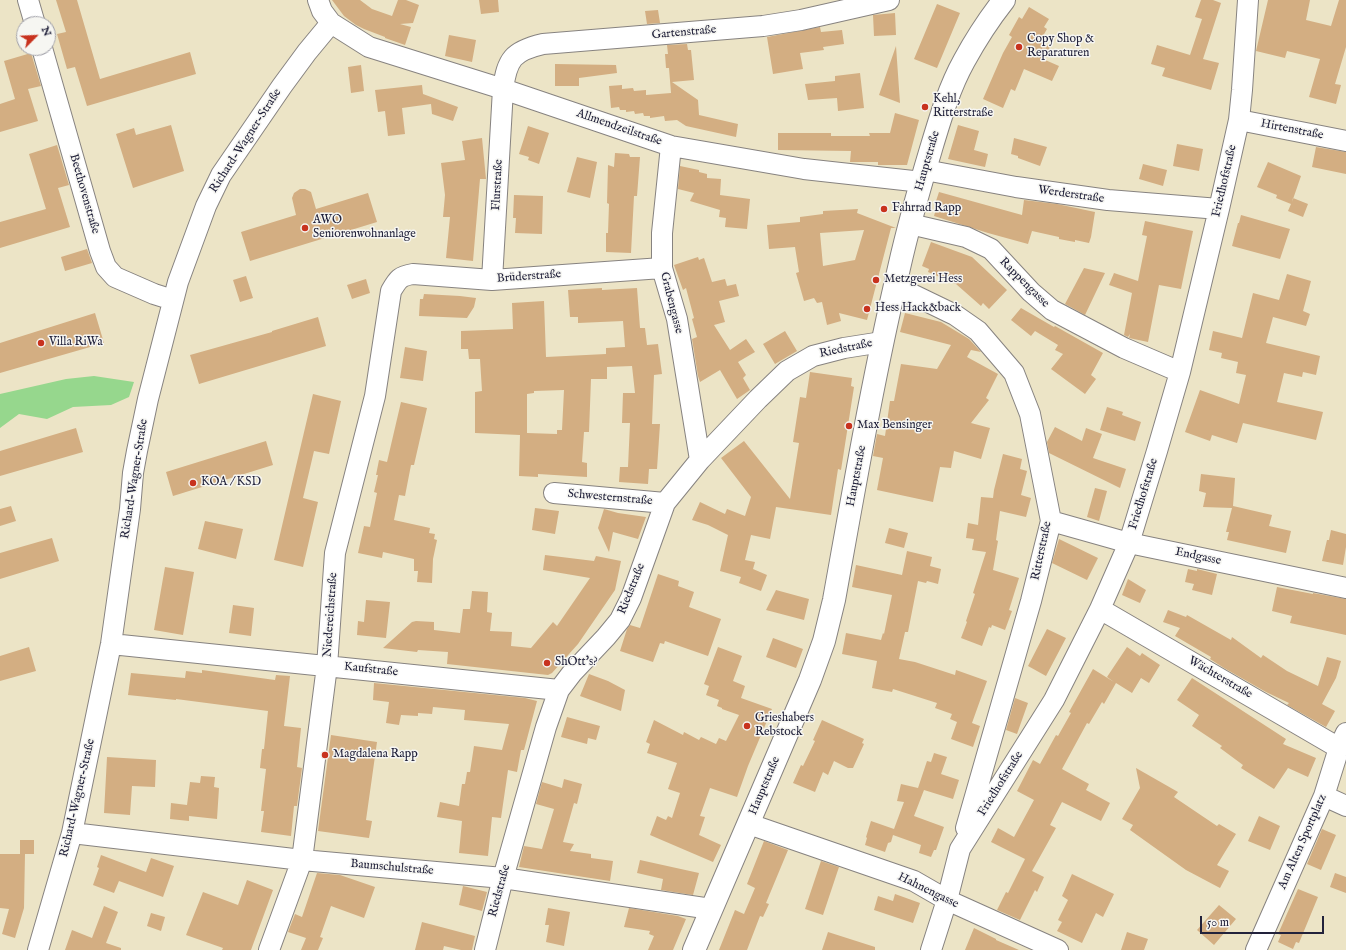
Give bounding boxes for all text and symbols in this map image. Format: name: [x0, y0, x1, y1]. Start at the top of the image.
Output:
north arrow: [16, 16, 56, 56]
street label: Gartenstraße: [651, 23, 717, 43]
text: N: [38, 24, 54, 39]
place label: Copy Shop & Reparaturen: [1027, 33, 1094, 61]
marker: Copy Shop & Reparaturen: [1014, 42, 1024, 52]
street label: Richard-Wagner-Straße: [207, 86, 285, 196]
place label: Kehl, Ritterstraße: [933, 93, 993, 121]
marker: Kehl, Ritterstraße: [920, 102, 930, 112]
street label: Allmendzeilstraße: [574, 107, 664, 149]
street label: Hirtenstraße: [1259, 117, 1325, 143]
street label: Hauptstraße: [913, 129, 943, 193]
street label: Friedhofstraße: [1210, 143, 1240, 219]
street label: Beethovenstraße: [66, 152, 102, 236]
street label: Flurstraße: [489, 159, 507, 211]
street label: Werderstraße: [1037, 183, 1105, 207]
place label: Fahrrad Rapp: [892, 202, 961, 216]
marker: Fahrrad Rapp: [879, 204, 889, 214]
place label: AWO Seniorenwohnanlage: [313, 214, 416, 242]
marker: AWO Seniorenwohnanlage: [300, 223, 310, 233]
street label: Rappengasse: [996, 255, 1052, 311]
street label: Brüderstraße: [496, 268, 562, 286]
street label: Grabengasse: [656, 271, 686, 335]
place label: Metzgerei Hess: [884, 273, 962, 287]
marker: Metzgerei Hess: [871, 275, 881, 285]
place label: Hess Hack&back: [875, 302, 961, 316]
marker: Hess Hack&back: [862, 304, 872, 314]
place label: Villa RiWa: [49, 336, 103, 350]
street label: Riedstraße: [818, 336, 874, 362]
marker: Villa RiWa: [36, 338, 46, 348]
street label: Richard-Wagner-Straße: [118, 418, 152, 540]
place label: Max Bensinger: [857, 419, 932, 433]
marker: Max Bensinger: [844, 421, 854, 431]
street label: Hauptstraße: [844, 444, 870, 508]
street label: Friedhofstraße: [1126, 457, 1162, 531]
place label: KOA / KSD: [201, 476, 261, 490]
marker: KOA / KSD: [188, 478, 198, 488]
street label: Schwesternstraße: [567, 487, 653, 509]
street label: Ritterstraße: [1029, 520, 1055, 582]
street label: Endgasse: [1174, 545, 1222, 569]
street label: Riedstraße: [615, 561, 649, 617]
street label: Niedereichstraße: [321, 572, 341, 658]
street label: Wächterstraße: [1185, 654, 1255, 702]
place label: ShOtt's?: [555, 656, 598, 670]
marker: ShOtt's?: [542, 658, 552, 668]
street label: Kaufstraße: [343, 660, 399, 680]
place label: Grieshabers Rebstock: [755, 712, 814, 740]
marker: Grieshabers Rebstock: [742, 721, 752, 731]
street label: Richard-Wagner-Straße: [57, 737, 99, 859]
place label: Magdalena Rapp: [333, 748, 418, 762]
street label: Friedhofstraße: [975, 749, 1027, 819]
marker: Magdalena Rapp: [320, 750, 330, 760]
street label: Hauptstraße: [746, 755, 784, 817]
street label: Am Alten Sportplatz: [1276, 792, 1330, 892]
street label: Baumschulstraße: [350, 857, 434, 879]
street label: Riedstraße: [486, 863, 514, 919]
street label: Hahnengasse: [895, 870, 961, 912]
scale bar: [1202, 908, 1326, 934]
text: 50 m: [1207, 915, 1229, 930]

